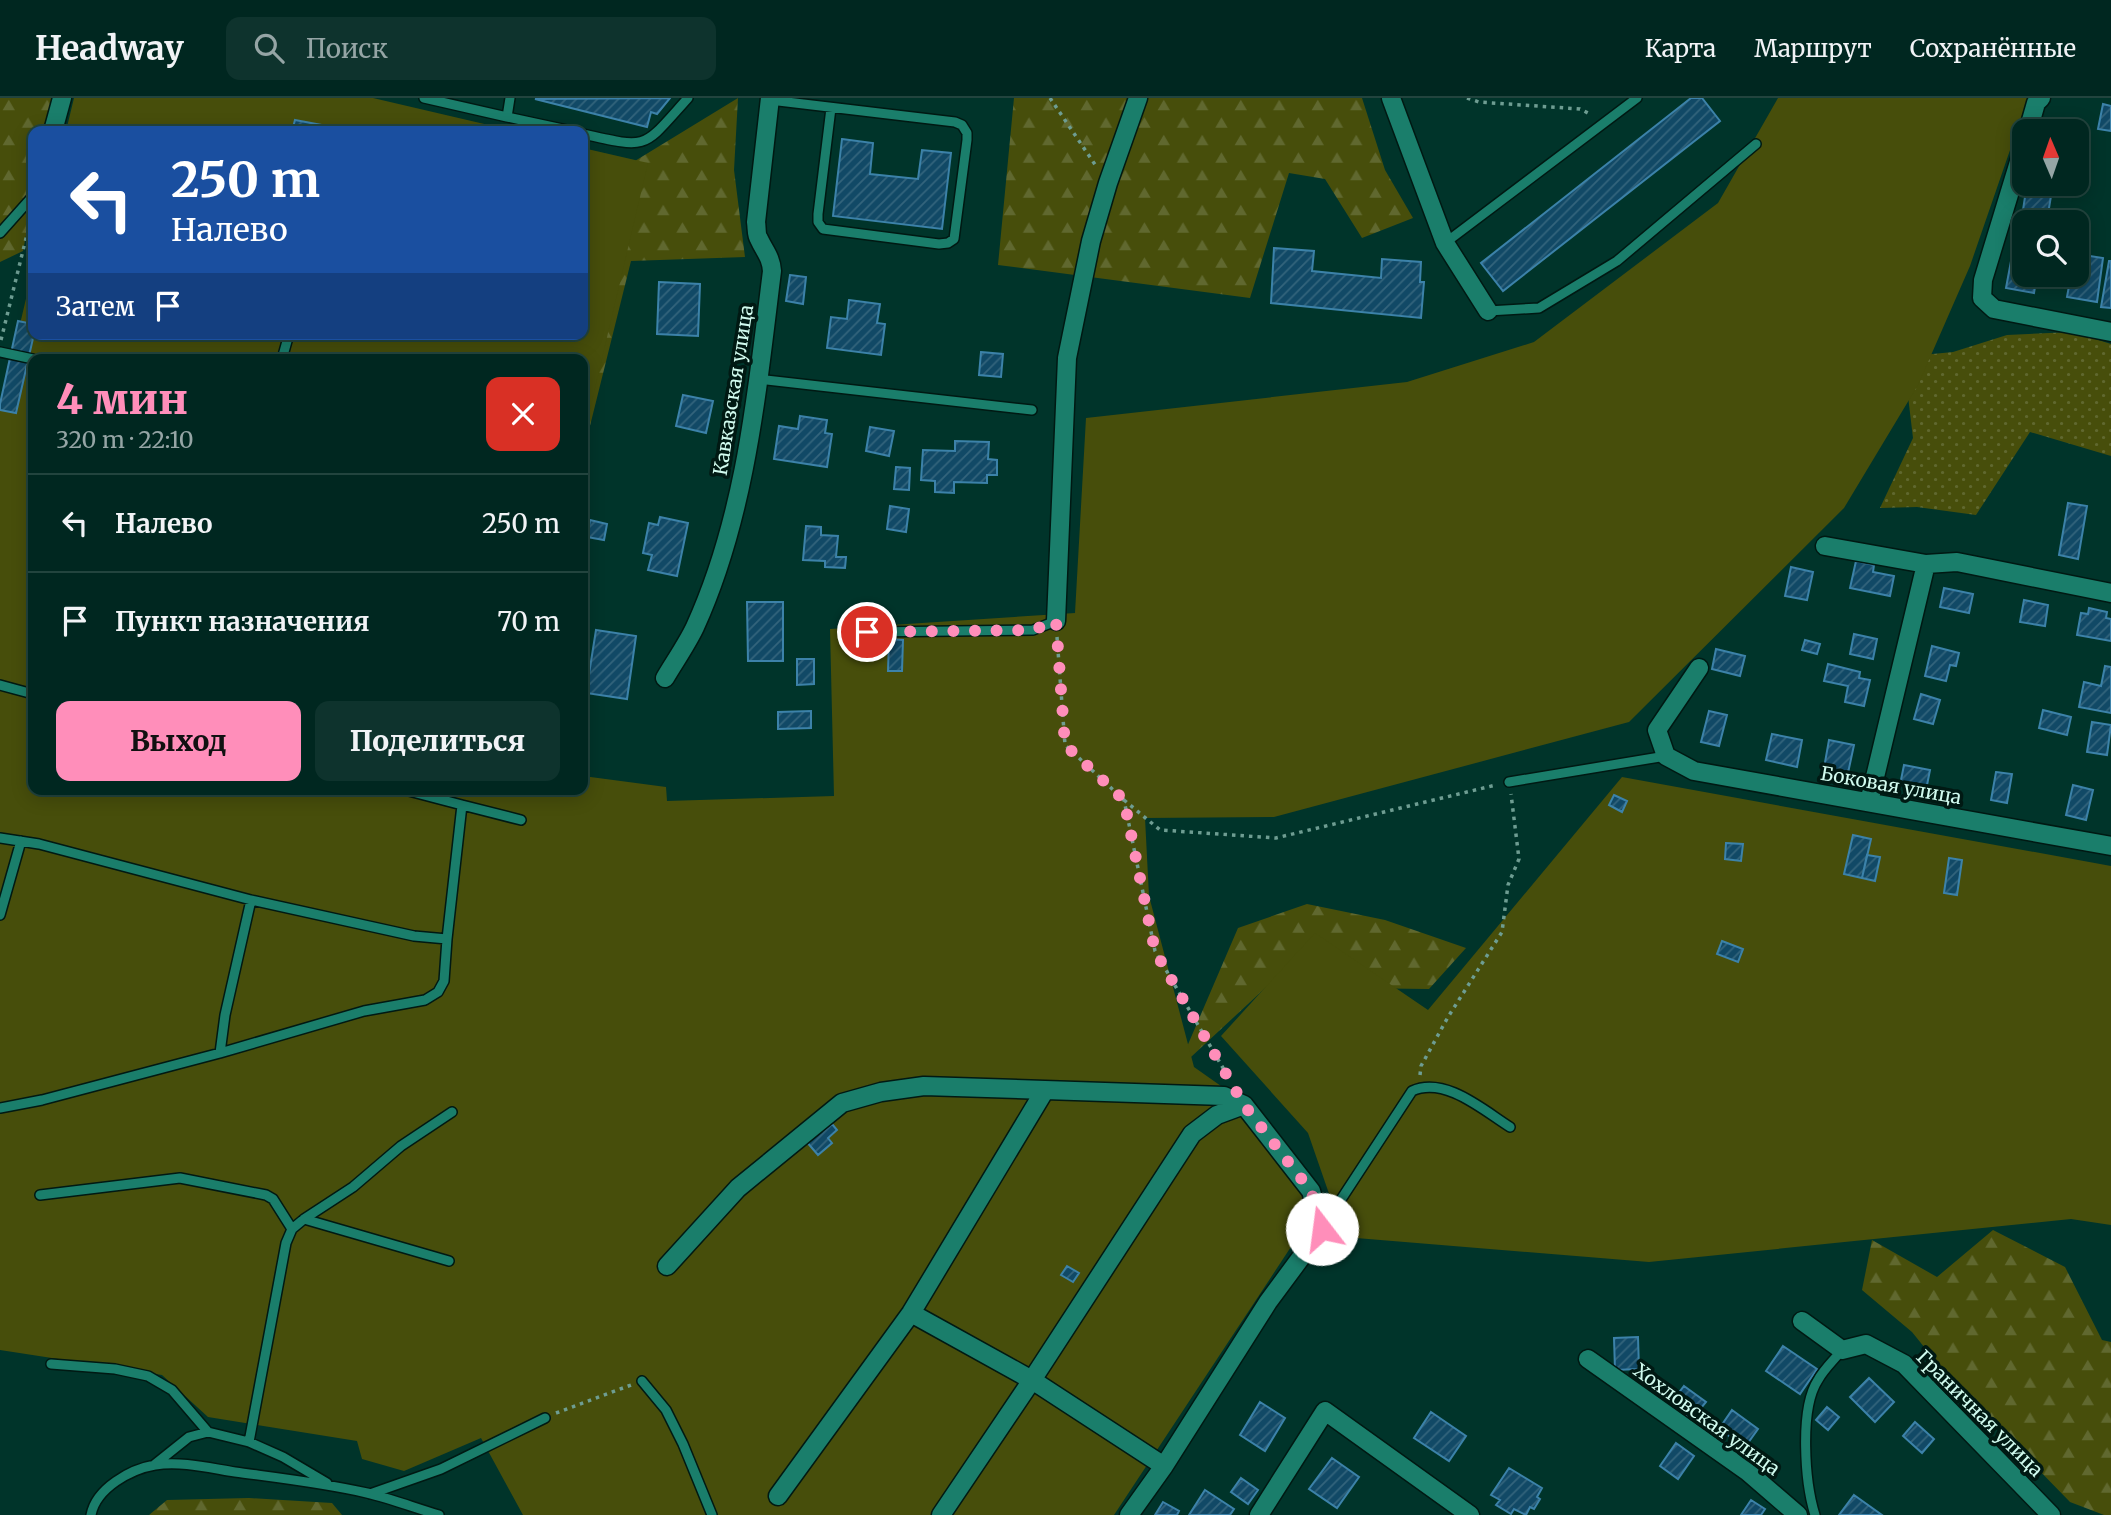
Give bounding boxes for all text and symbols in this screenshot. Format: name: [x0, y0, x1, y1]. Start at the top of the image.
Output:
search box: [226, 17, 716, 80]
text: Headway: [35, 28, 184, 69]
icon: search: [250, 29, 288, 67]
text: Поиск: [306, 32, 388, 65]
text: Карта: [1645, 33, 1716, 64]
text: Маршрут: [1754, 33, 1872, 64]
text: Сохранённые: [1910, 33, 2076, 64]
north arrow: [2012, 119, 2090, 196]
map controls: [2012, 119, 2089, 287]
text: 250 m: [171, 149, 320, 210]
icon: left: [56, 154, 147, 245]
text: Налево: [171, 210, 288, 250]
button: search: [2012, 210, 2089, 287]
icon: arrive: [149, 287, 187, 325]
text: Затем: [56, 290, 135, 323]
street label: Кавказская улица: [708, 303, 758, 477]
text: 4 мин: [56, 373, 188, 425]
button: close: [486, 377, 560, 451]
text: 320 m · 22:10: [56, 425, 194, 454]
icon: left: [56, 504, 94, 542]
text: Налево: [115, 507, 213, 540]
text: 250 m: [482, 507, 560, 540]
icon: arrive: [56, 602, 94, 640]
pin: [837, 602, 897, 662]
text: Пункт назначения: [115, 605, 369, 638]
text: 70 m: [497, 605, 560, 638]
icon: arrive: [848, 613, 886, 651]
button: Выход: [56, 701, 301, 781]
button: Поделиться: [315, 701, 560, 781]
street label: Боковая улица: [1819, 761, 1963, 809]
position arrow: [1285, 1192, 1359, 1266]
street label: Граничная улица: [1912, 1345, 2048, 1481]
street label: Хохловская улица: [1629, 1358, 1785, 1480]

